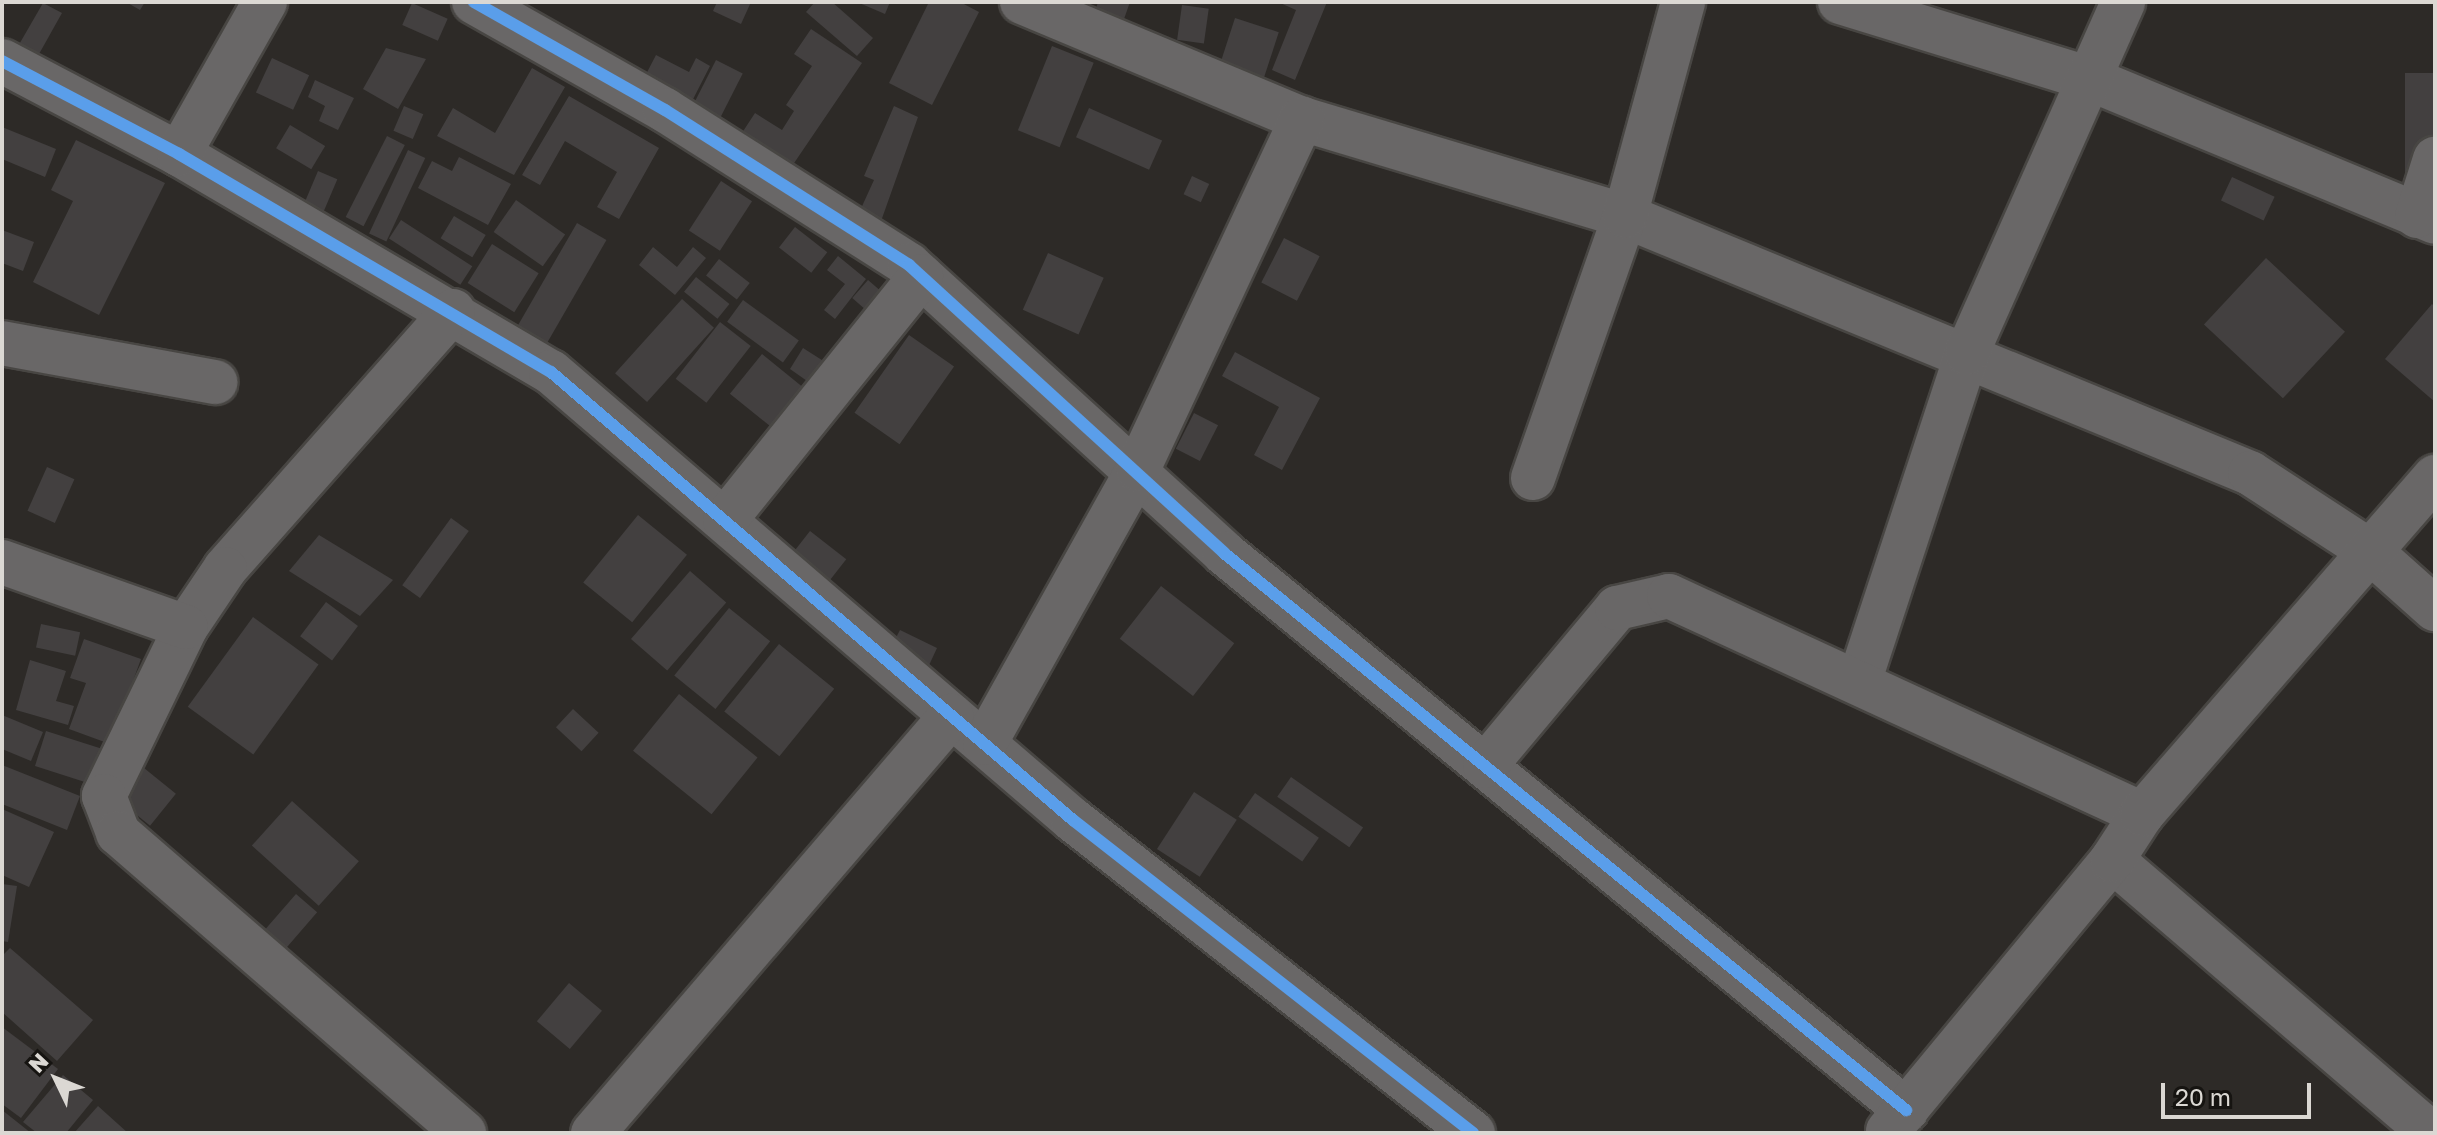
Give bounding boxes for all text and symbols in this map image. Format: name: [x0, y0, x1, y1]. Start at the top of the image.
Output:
north arrow: [16, 1039, 96, 1119]
text: N: [22, 1047, 54, 1078]
scale bar: [2165, 1067, 2315, 1117]
text: 20 m: [2175, 1082, 2231, 1111]

